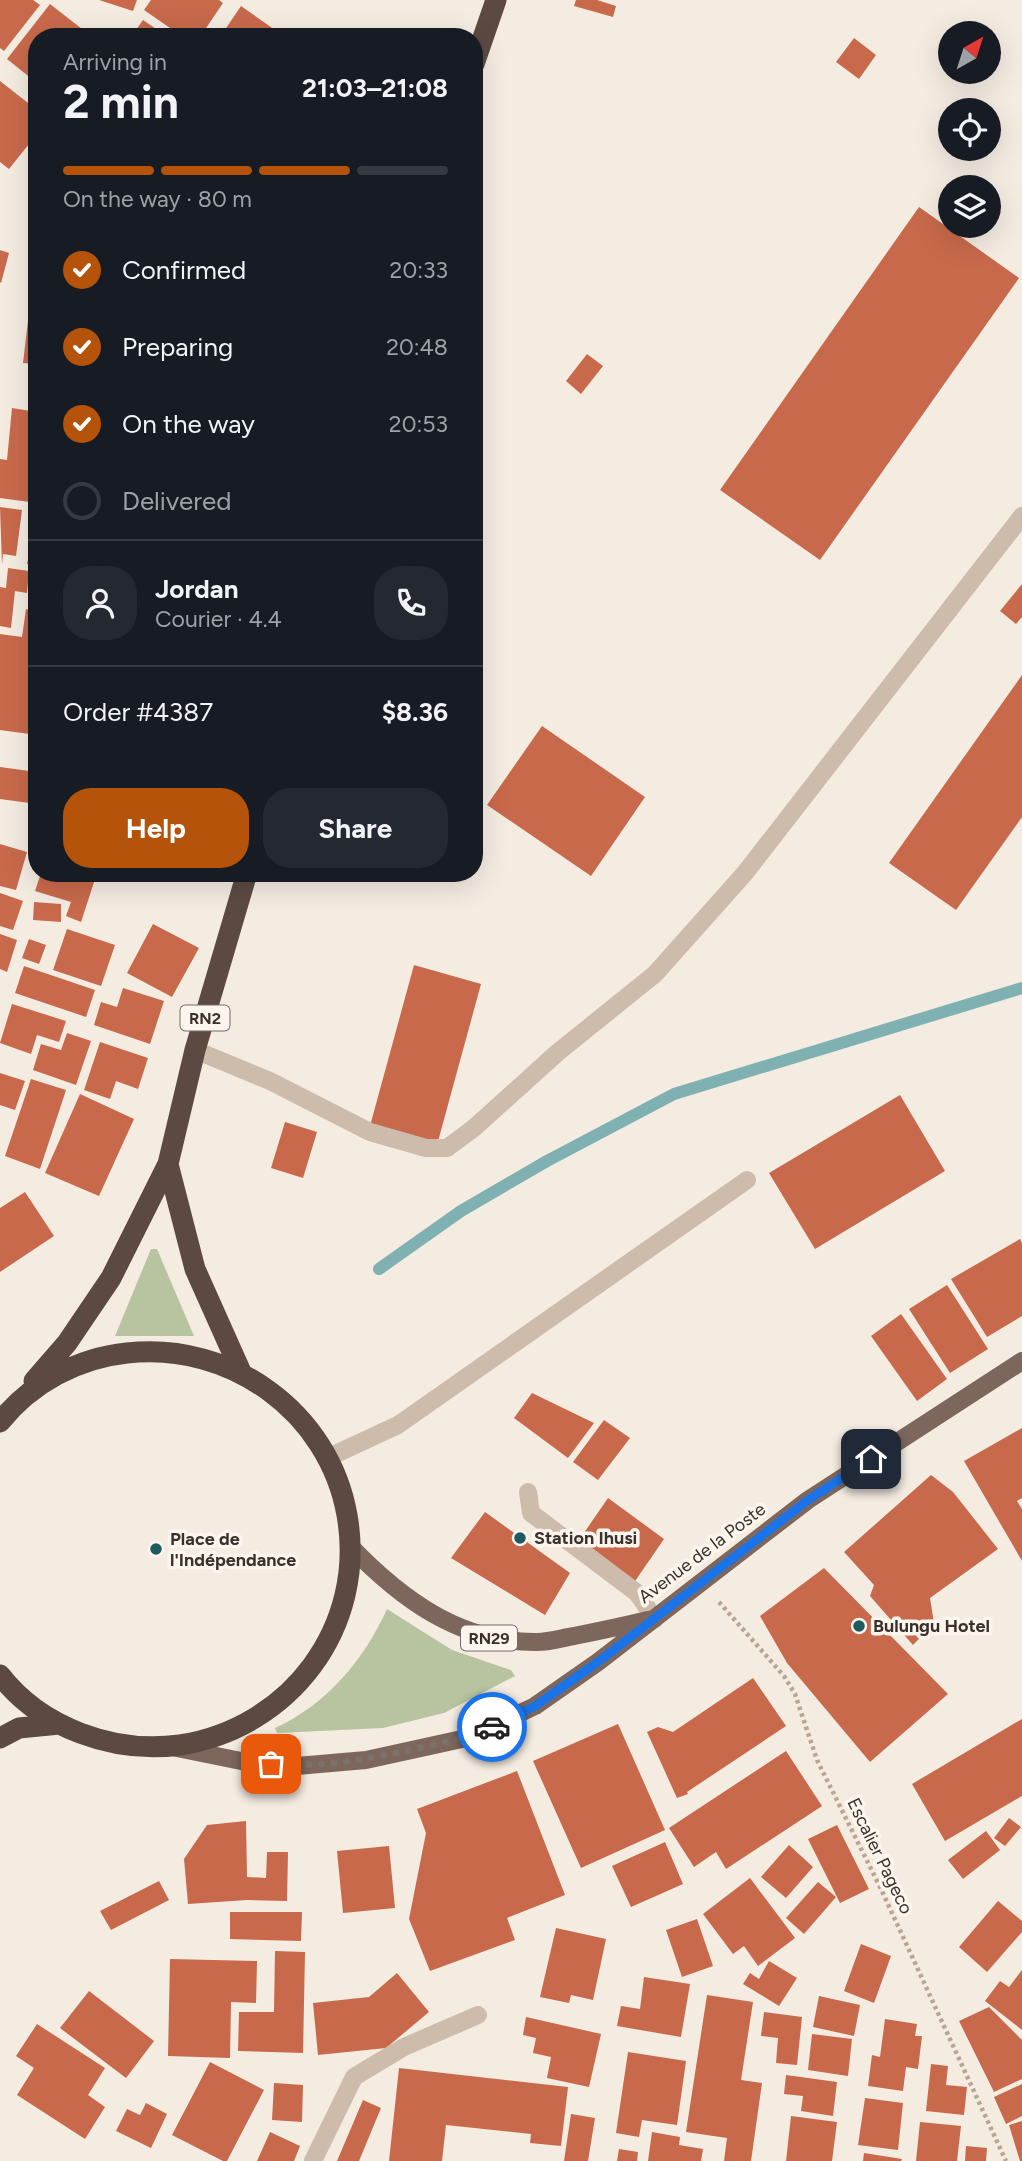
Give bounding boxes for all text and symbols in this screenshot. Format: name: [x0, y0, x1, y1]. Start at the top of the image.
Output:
north arrow: [938, 21, 1001, 84]
map controls: [938, 21, 1001, 238]
text: Arriving in: [63, 48, 167, 76]
text: 21:03–21:08: [302, 72, 448, 104]
text: 2 min: [63, 74, 179, 130]
button: locate: [938, 98, 1001, 161]
button: layers: [938, 175, 1001, 238]
text: On the way · 80 m: [63, 185, 252, 213]
icon: check: [63, 251, 101, 289]
text: Confirmed: [122, 254, 246, 286]
text: 20:33: [390, 256, 448, 284]
icon: check: [63, 328, 101, 366]
text: Preparing: [122, 331, 233, 363]
text: 20:48: [386, 333, 448, 361]
icon: check: [63, 405, 101, 443]
text: On the way: [122, 408, 255, 440]
text: 20:53: [389, 410, 448, 438]
text: Delivered: [122, 485, 231, 517]
button: person: [63, 566, 137, 640]
button: phone: [374, 566, 448, 640]
text: Jordan: [155, 573, 238, 605]
text: Courier · 4.4: [155, 605, 282, 633]
text: Order #4387: [63, 696, 213, 728]
text: $8.36: [382, 696, 448, 728]
button: Help: [63, 788, 249, 868]
button: Share: [263, 788, 448, 868]
road number: RN2: [180, 1006, 230, 1030]
pin: [841, 1429, 901, 1489]
icon: home: [852, 1440, 890, 1478]
street label: Avenue de la Poste: [634, 1498, 770, 1608]
place label: Station Ihusi: [534, 1527, 637, 1549]
place label: Place de l'Indépendance: [170, 1528, 296, 1571]
marker: Station Ihusi: [512, 1530, 528, 1546]
marker: Place de l'Indépendance: [148, 1541, 164, 1557]
place label: Bulungu Hotel: [873, 1615, 990, 1637]
marker: Bulungu Hotel: [851, 1618, 867, 1634]
road number: RN29: [461, 1626, 517, 1650]
courier: [457, 1692, 527, 1762]
icon: car: [473, 1708, 511, 1746]
pin: [241, 1734, 301, 1794]
icon: bag: [252, 1745, 290, 1783]
street label: Escalier Pageco: [842, 1794, 918, 1918]

